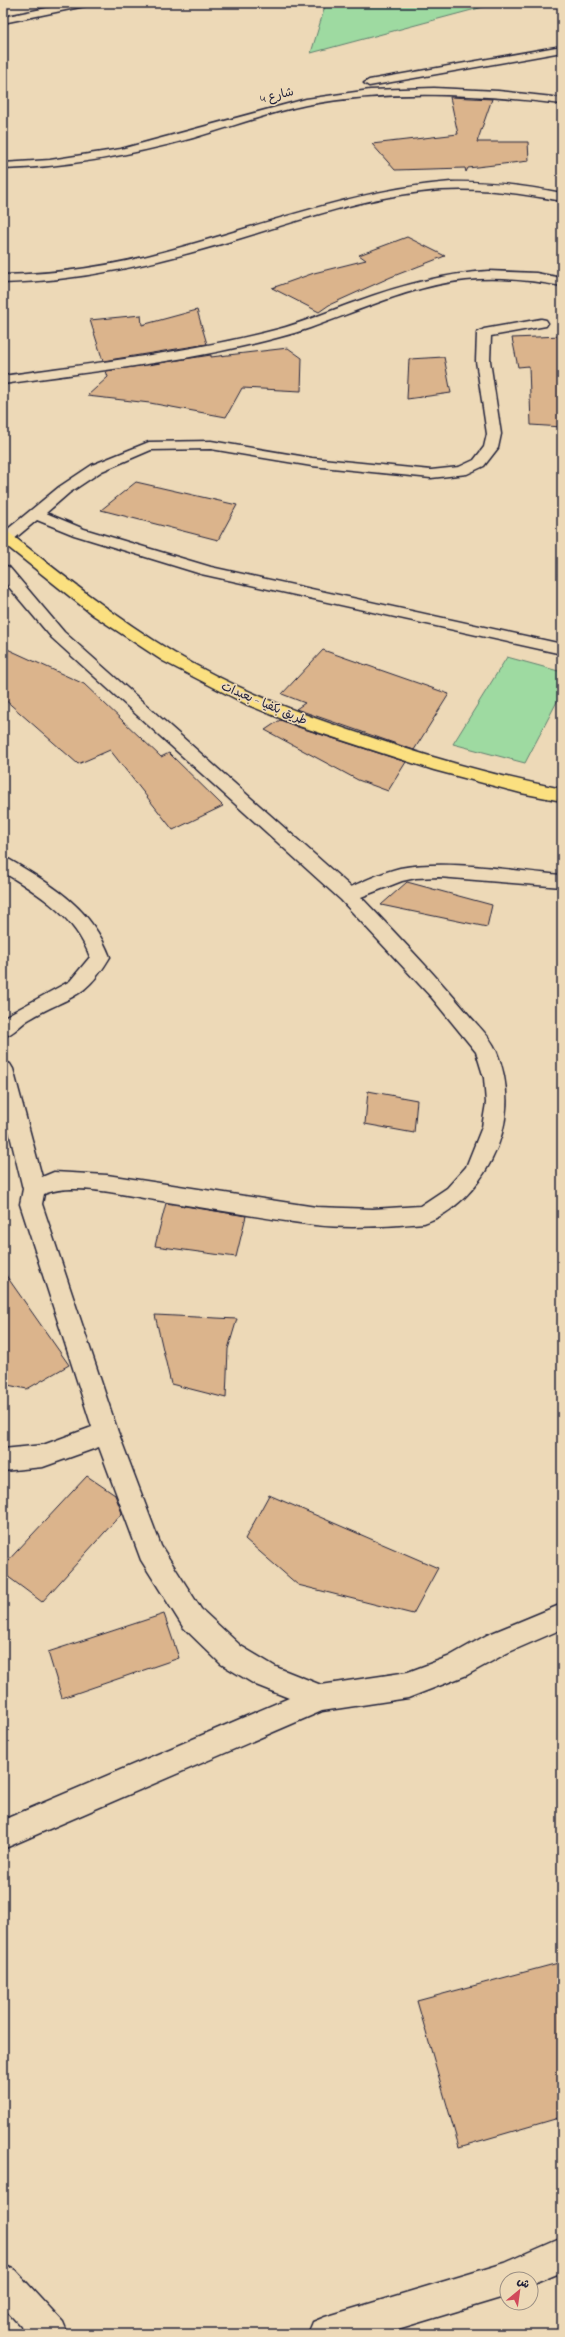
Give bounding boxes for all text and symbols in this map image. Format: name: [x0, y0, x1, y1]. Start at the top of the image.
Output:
street label: شارع 4: [258, 83, 296, 109]
street label: طريق بكفيا - بعبدات: [218, 678, 310, 730]
north arrow: [499, 2271, 539, 2311]
text: ش: [514, 2273, 533, 2293]

